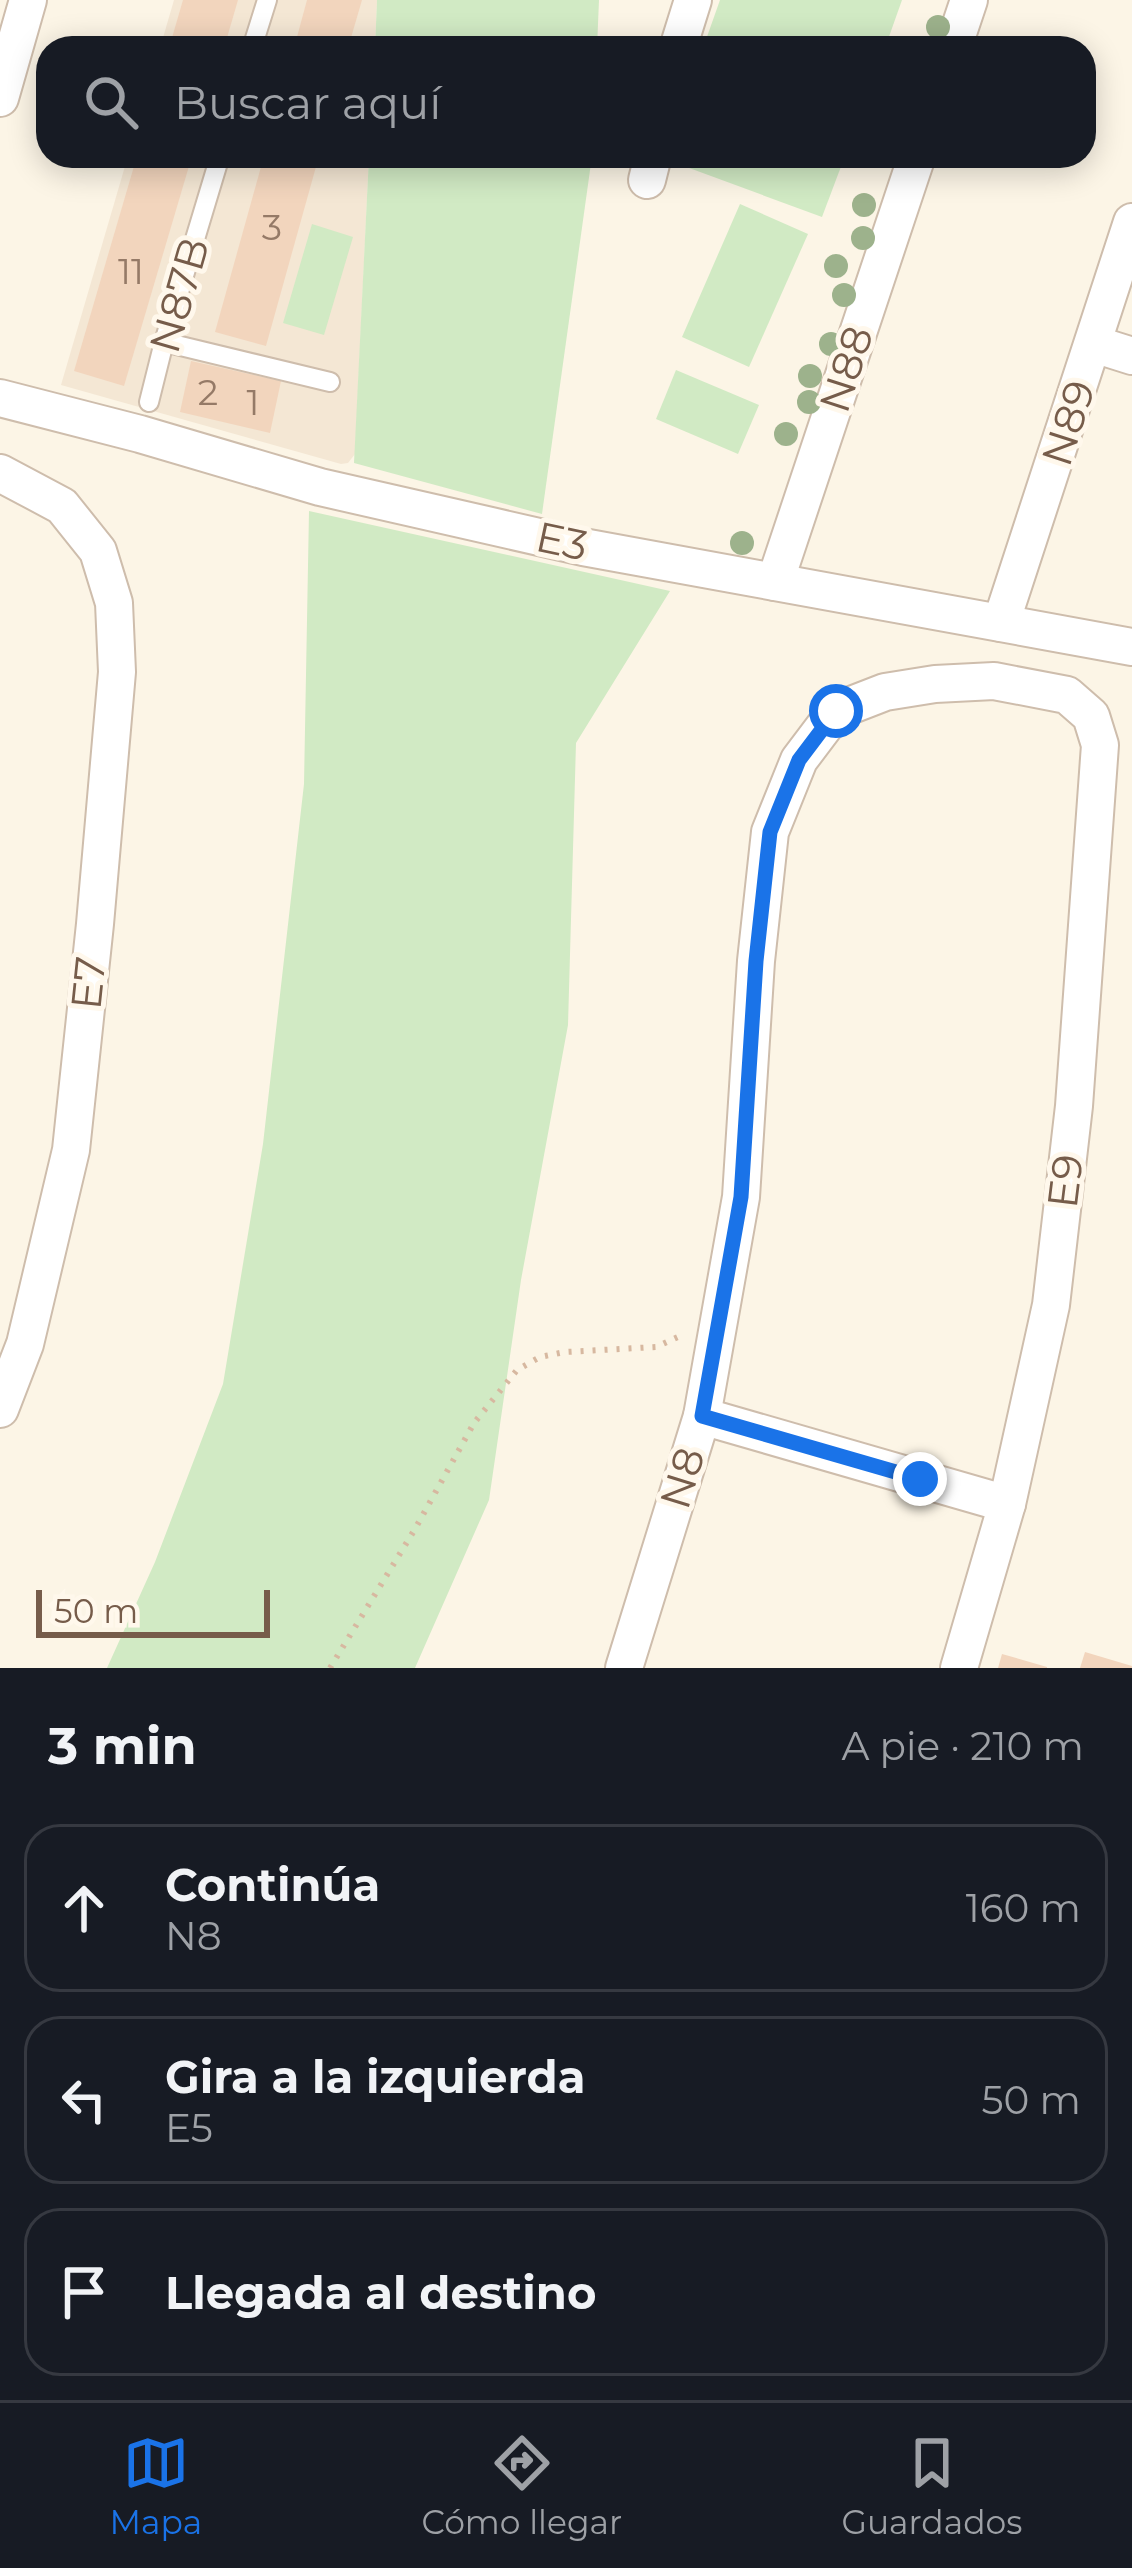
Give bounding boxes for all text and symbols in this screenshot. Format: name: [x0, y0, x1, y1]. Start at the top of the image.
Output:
search box: [36, 36, 1096, 168]
icon: search: [78, 69, 144, 135]
text: Buscar aquí: [174, 75, 441, 130]
house number: 3: [262, 205, 282, 249]
street label: N87B: [138, 231, 220, 359]
house number: 11: [118, 249, 144, 293]
street label: N88: [808, 319, 884, 419]
house number: 2: [198, 370, 218, 414]
street label: N89: [1030, 374, 1106, 472]
house number: 1: [247, 380, 260, 424]
street label: E3: [532, 510, 592, 572]
route start: [809, 684, 863, 738]
street label: E7: [59, 954, 117, 1012]
street label: E9: [1036, 1151, 1094, 1211]
street label: N8: [648, 1441, 716, 1515]
route end: [893, 1452, 947, 1506]
scale bar: [36, 1584, 270, 1637]
text: 50 m: [54, 1591, 138, 1631]
text: 3 min: [48, 1715, 197, 1777]
text: A pie · 210 m: [841, 1722, 1084, 1770]
text: Continúa: [165, 1857, 380, 1912]
icon: ahead: [51, 1875, 117, 1941]
text: 160 m: [966, 1884, 1081, 1932]
text: N8: [165, 1912, 222, 1960]
text: Gira a la izquierda: [165, 2049, 585, 2104]
icon: left: [51, 2067, 117, 2133]
text: 50 m: [982, 2076, 1081, 2124]
text: E5: [165, 2104, 213, 2152]
icon: arrive: [51, 2259, 117, 2325]
text: Llegada al destino: [165, 2265, 597, 2320]
tab: Mapa: [110, 2430, 202, 2542]
tab: Cómo llegar: [422, 2430, 622, 2542]
tab: Guardados: [841, 2430, 1022, 2542]

